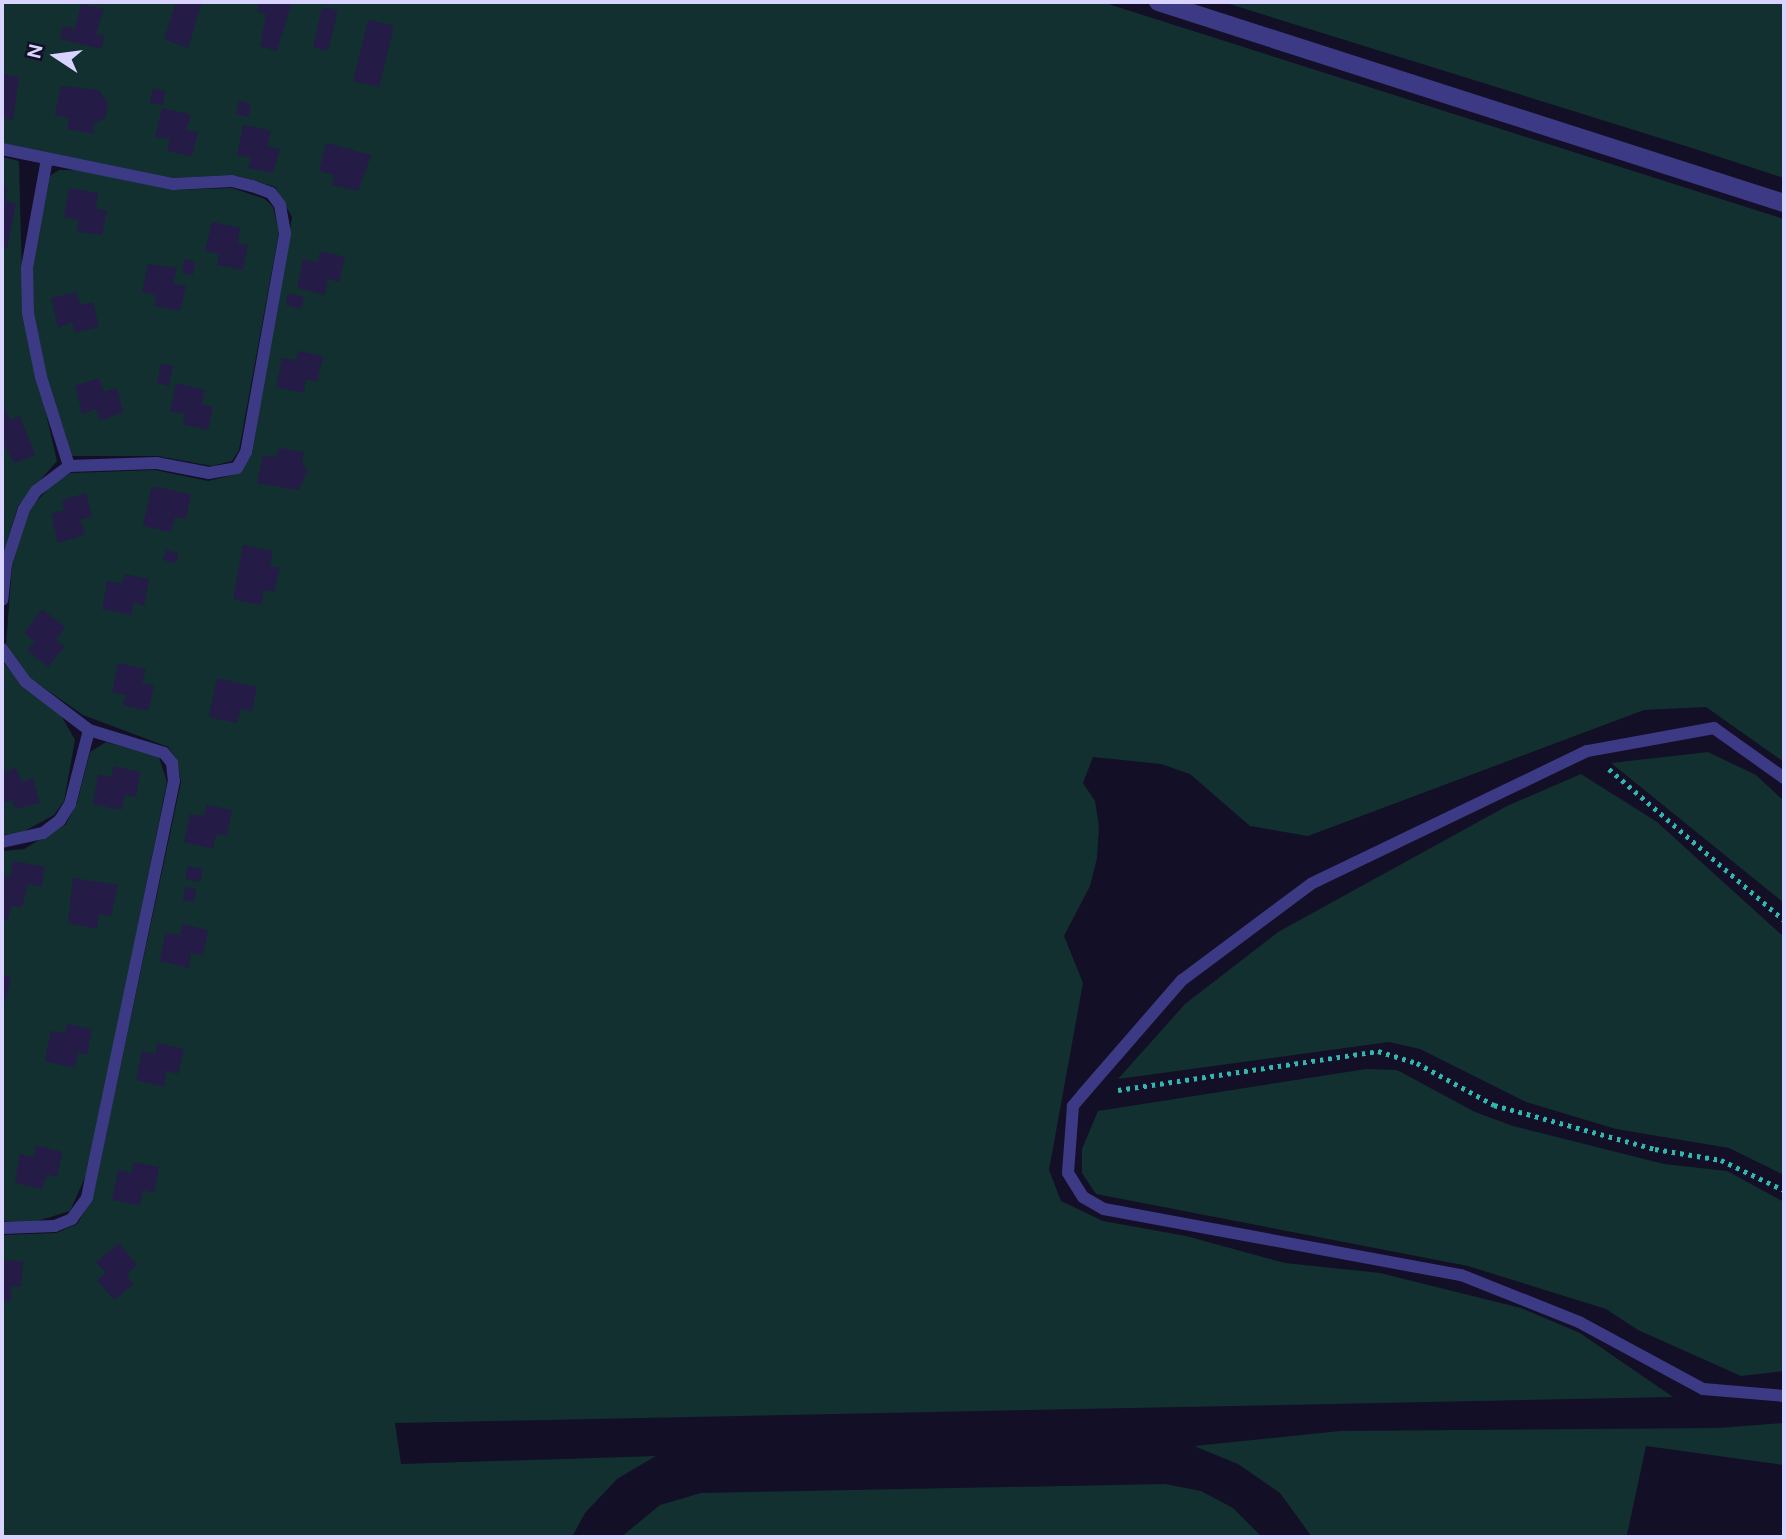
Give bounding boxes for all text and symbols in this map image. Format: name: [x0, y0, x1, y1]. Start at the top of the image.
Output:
north arrow: [21, 21, 91, 91]
text: N: [21, 42, 49, 61]

